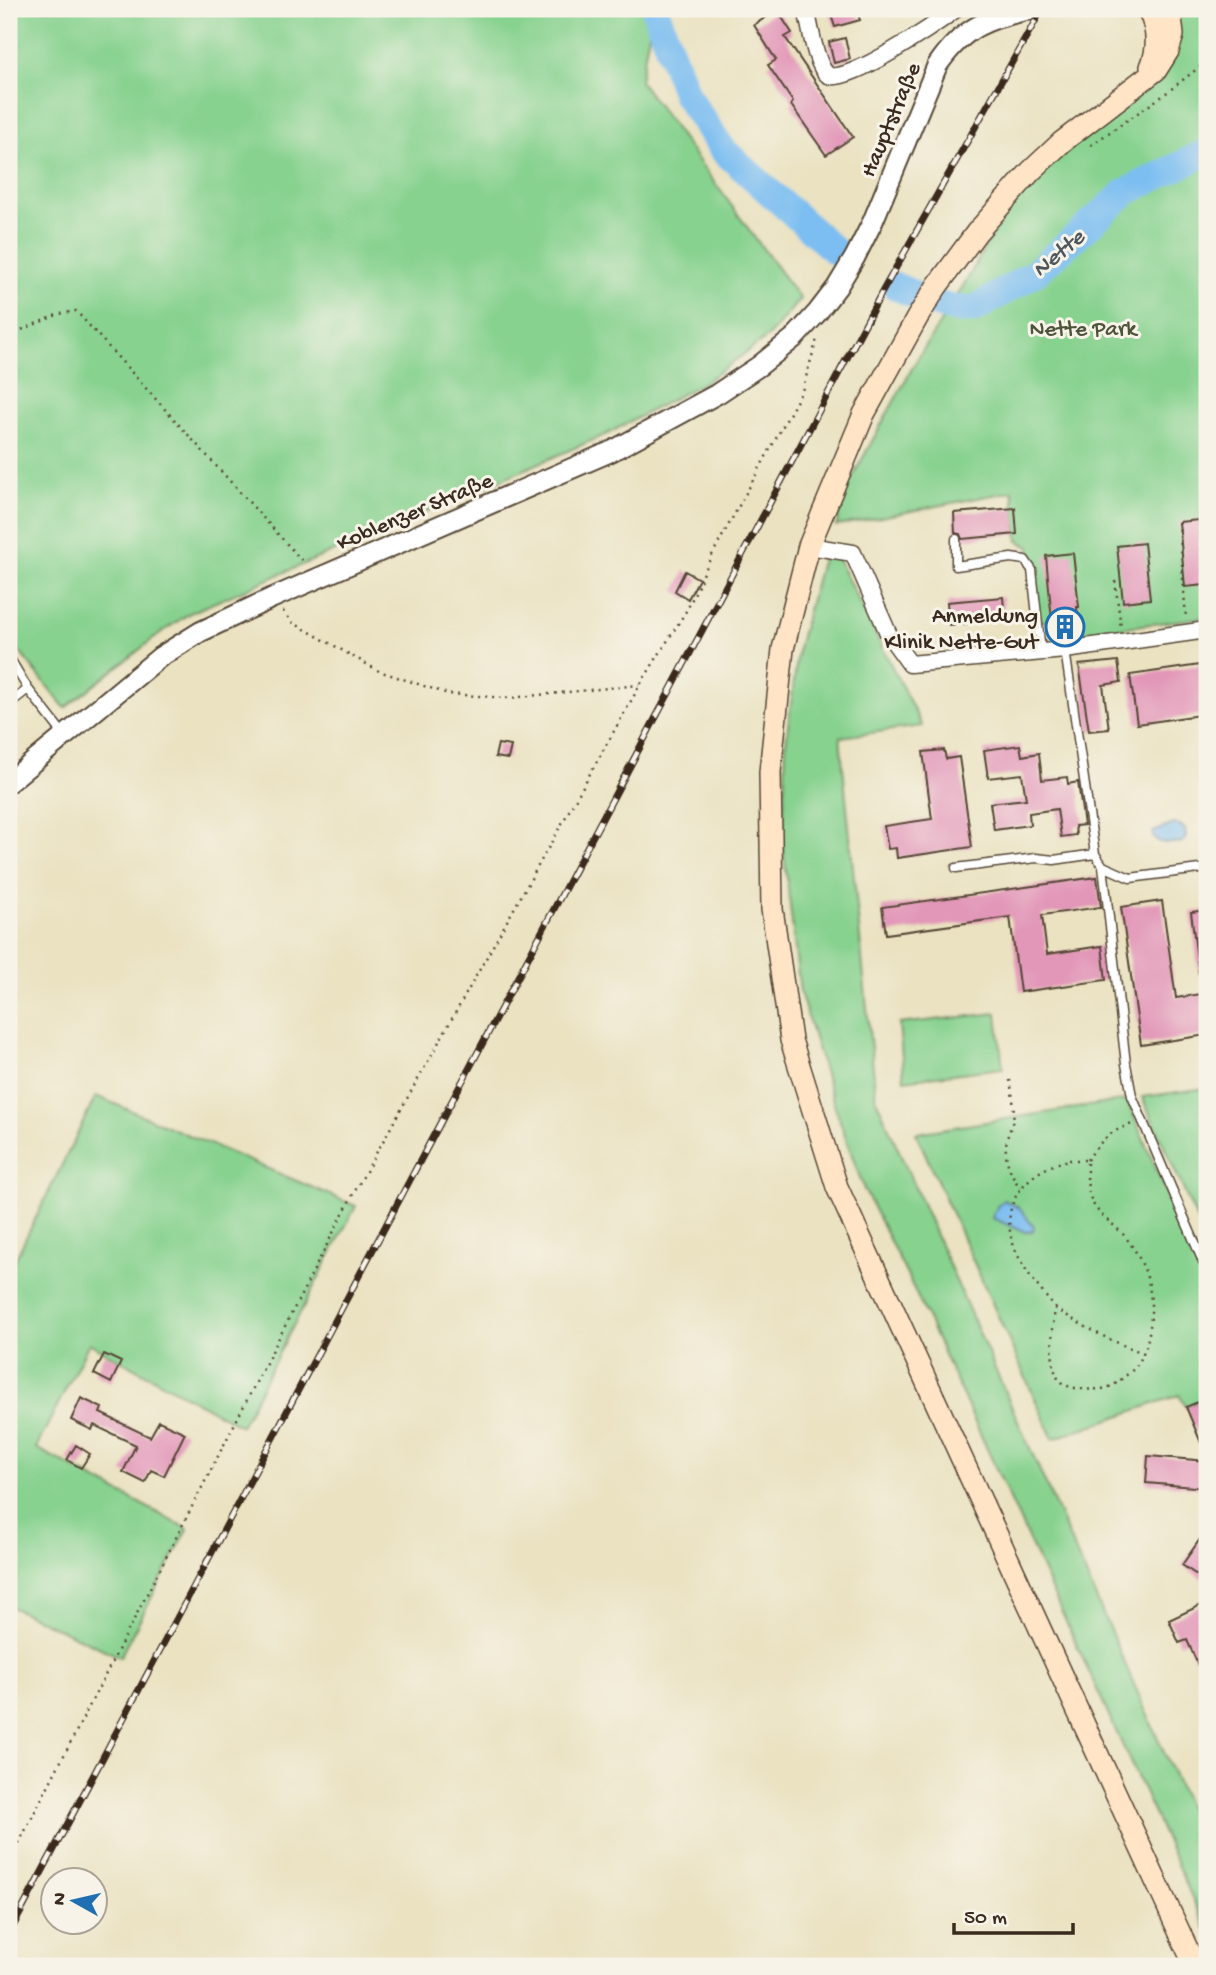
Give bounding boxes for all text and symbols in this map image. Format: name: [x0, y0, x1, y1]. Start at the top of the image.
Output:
street label: Hauptstraße: [856, 58, 929, 182]
water label: Nette: [1027, 223, 1093, 285]
park label: Nette Park: [1030, 317, 1139, 344]
street label: Koblenzer Straße: [333, 468, 499, 558]
place label: Anmeldung Klinik Nette-Gut: [884, 604, 1040, 657]
building icon: Anmeldung Klinik Nette-Gut: [1044, 606, 1086, 648]
north arrow: [38, 1867, 108, 1937]
text: N: [48, 1891, 73, 1907]
scale bar: [954, 1891, 1072, 1935]
text: 50 m: [964, 1907, 1007, 1932]

